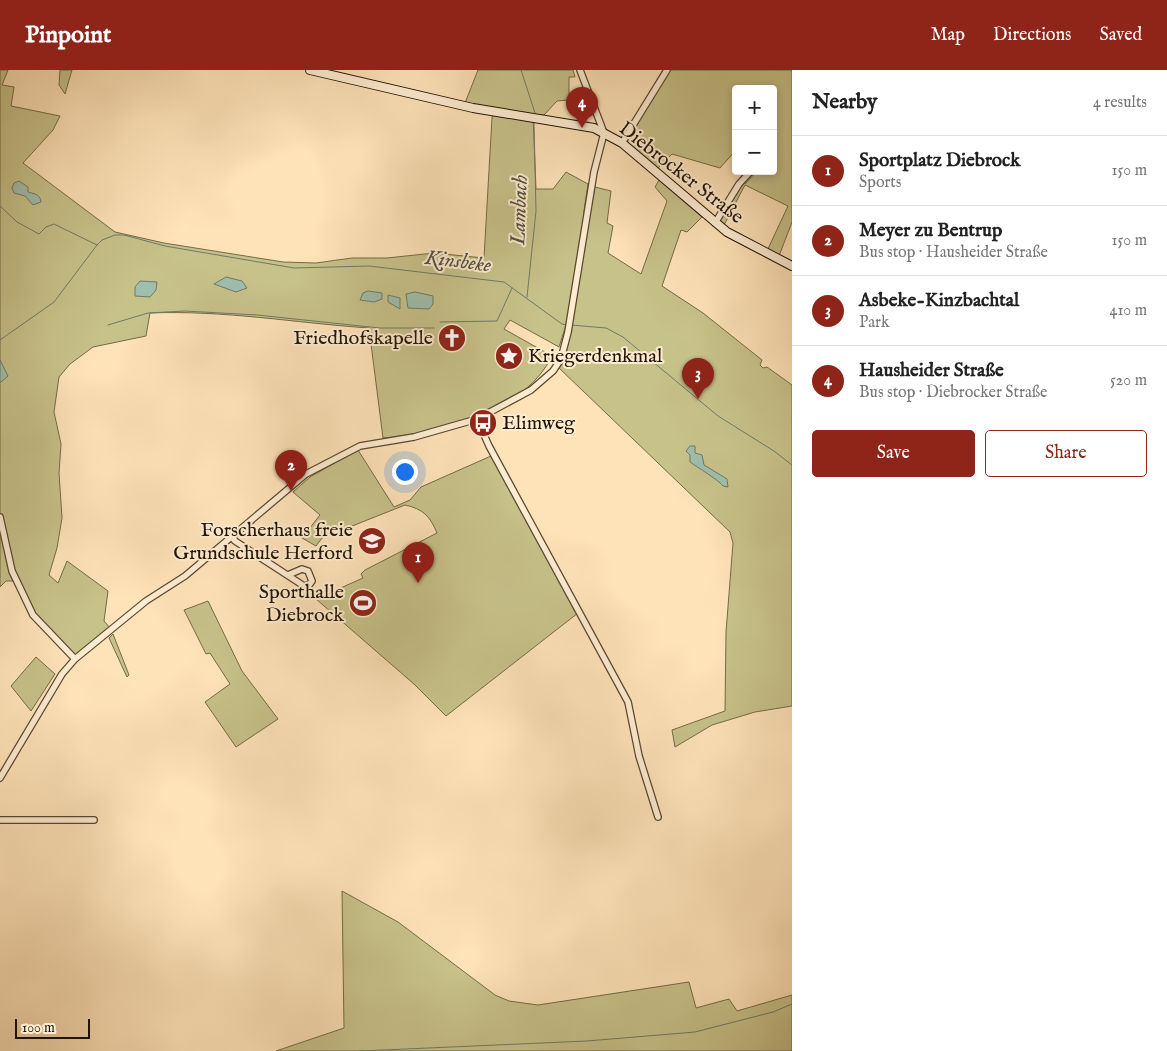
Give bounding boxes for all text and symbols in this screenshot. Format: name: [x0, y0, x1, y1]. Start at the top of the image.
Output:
text: Pinpoint: [25, 20, 111, 51]
text: Map: [931, 24, 965, 47]
text: Directions: [993, 24, 1071, 47]
text: Saved: [1099, 24, 1142, 47]
map controls: [732, 85, 777, 175]
button: +: [732, 85, 777, 130]
pin: 4: [566, 87, 598, 128]
text: Nearby: [812, 89, 877, 116]
text: 4 results: [1093, 93, 1147, 113]
street label: Diebrocker Straße: [613, 116, 749, 230]
button: −: [732, 130, 777, 175]
text: Sportplatz Diebrock: [859, 149, 1020, 173]
text: 1: [825, 161, 831, 181]
text: 150 m: [1112, 161, 1147, 181]
text: Sports: [859, 173, 901, 193]
water label: Lambach: [505, 174, 535, 247]
text: Meyer zu Bentrup: [859, 219, 1002, 243]
text: 2: [824, 231, 832, 251]
text: 150 m: [1112, 231, 1147, 251]
text: Bus stop · Hausheider Straße: [859, 243, 1048, 263]
water label: Kinsbeke: [422, 244, 493, 279]
text: Asbeke-Kinzbachtal: [859, 289, 1019, 313]
text: 3: [825, 301, 831, 321]
text: 410 m: [1110, 301, 1147, 321]
text: Park: [859, 313, 889, 333]
church icon: Friedhofskapelle: [437, 323, 467, 353]
place label: Friedhofskapelle: [293, 326, 433, 351]
place icon: Kriegerdenkmal: [494, 341, 524, 371]
place label: Kriegerdenkmal: [528, 344, 663, 369]
pin: 3: [682, 358, 714, 399]
text: Hausheider Straße: [859, 359, 1004, 383]
text: 4: [824, 371, 832, 391]
text: 520 m: [1110, 371, 1147, 391]
text: Bus stop · Diebrocker Straße: [859, 383, 1047, 403]
bus stop icon: Elimweg: [468, 408, 498, 438]
place label: Elimweg: [502, 411, 576, 436]
button: Save: [812, 430, 975, 477]
button: Share: [985, 430, 1147, 477]
pin: 2: [275, 450, 307, 491]
your location: [392, 459, 418, 485]
place label: Forscherhaus freie Grundschule Herford: [173, 518, 353, 566]
school or university icon: Forscherhaus freie Grundschule Herford: [357, 526, 387, 556]
pin: 1: [402, 542, 434, 583]
place label: Sporthalle Diebrock: [259, 580, 344, 628]
sports icon: Sporthalle Diebrock: [348, 588, 378, 618]
scale bar: [15, 1016, 90, 1039]
text: 100 m: [22, 1019, 55, 1037]

